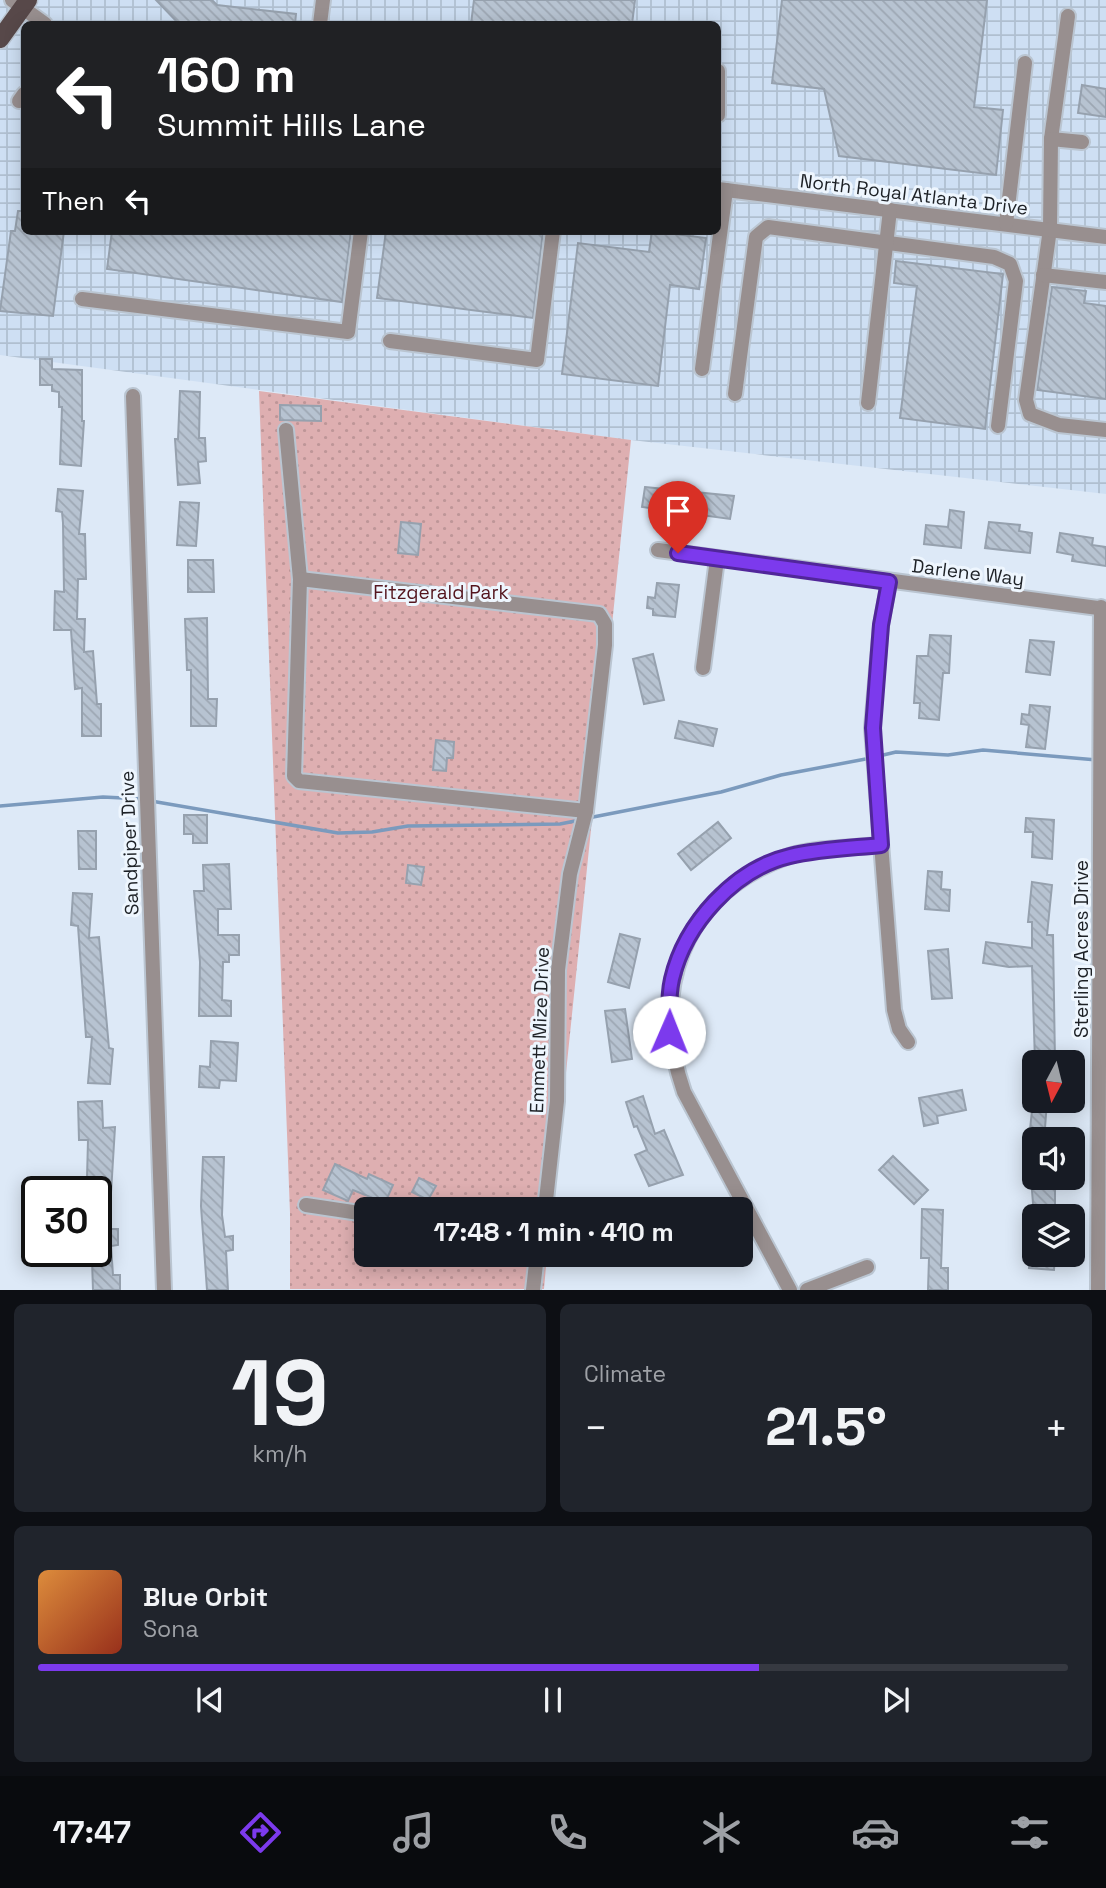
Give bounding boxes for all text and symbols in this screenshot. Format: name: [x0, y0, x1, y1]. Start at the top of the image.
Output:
text: 160 m: [157, 44, 295, 106]
icon: left: [42, 49, 133, 140]
text: Summit Hills Lane: [157, 105, 426, 145]
street label: North Royal Atlanta Drive: [798, 168, 1029, 221]
icon: left: [119, 182, 157, 220]
text: Then: [42, 184, 105, 218]
pin: [648, 481, 708, 553]
icon: arrive: [659, 492, 697, 530]
street label: Darlene Way: [910, 553, 1026, 592]
park label: Fitzgerald Park: [373, 580, 509, 605]
street label: Sandpiper Drive: [114, 770, 145, 916]
street label: Sterling Acres Drive: [1069, 860, 1094, 1038]
street label: Emmett Mize Drive: [524, 946, 555, 1114]
position arrow: [632, 995, 706, 1069]
north arrow: [1022, 1050, 1085, 1113]
map controls: [1022, 1050, 1085, 1267]
button: sound: [1022, 1127, 1085, 1190]
speed limit sign: 30: [21, 1176, 112, 1267]
button: layers: [1022, 1204, 1085, 1267]
text: 17:48 · 1 min · 410 m: [433, 1215, 674, 1249]
text: 19: [231, 1335, 329, 1452]
text: Climate: [584, 1359, 666, 1389]
text: 21.5°: [765, 1394, 887, 1460]
text: −: [584, 1404, 608, 1452]
text: +: [1044, 1404, 1068, 1452]
text: km/h: [253, 1439, 307, 1469]
text: Blue Orbit: [143, 1580, 268, 1614]
text: Sona: [143, 1614, 199, 1644]
icon: previous: [191, 1681, 229, 1719]
icon: pause: [534, 1681, 572, 1719]
icon: next: [877, 1681, 915, 1719]
icon: directions: [236, 1808, 285, 1857]
icon: music: [389, 1808, 438, 1857]
icon: phone: [543, 1808, 592, 1857]
icon: climate: [697, 1808, 746, 1857]
icon: car: [851, 1808, 900, 1857]
icon: filters: [1005, 1808, 1054, 1857]
text: 17:47: [52, 1812, 131, 1852]

